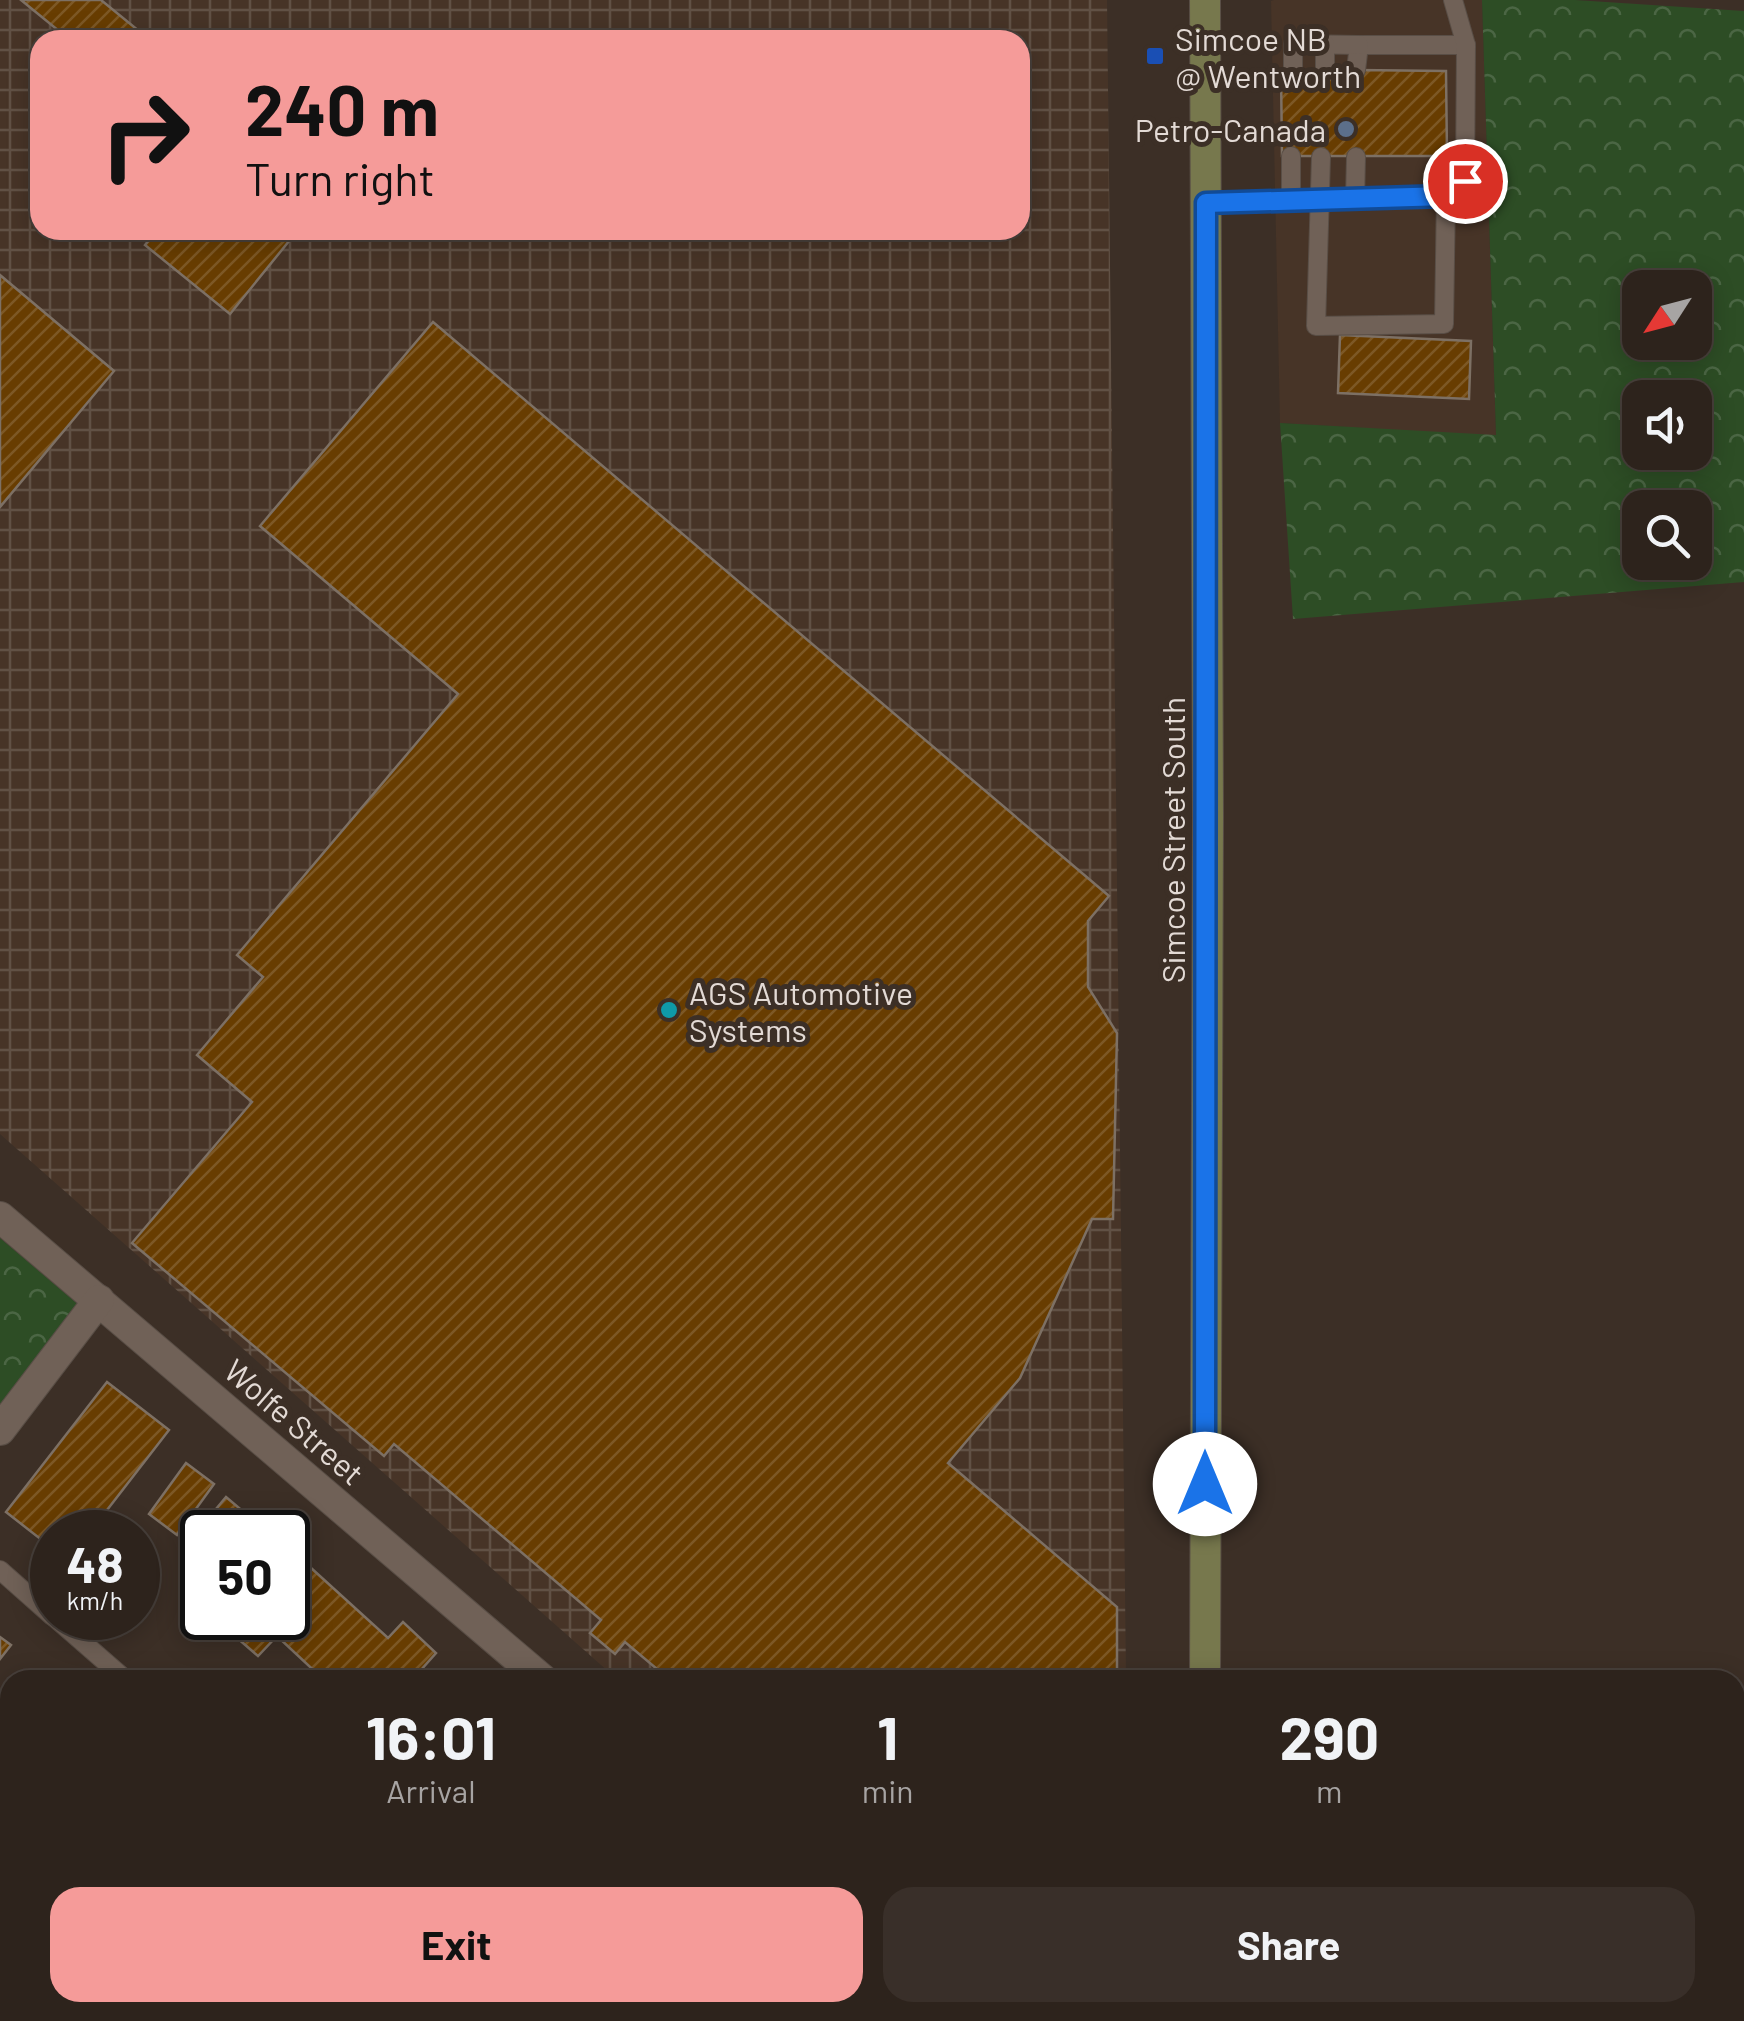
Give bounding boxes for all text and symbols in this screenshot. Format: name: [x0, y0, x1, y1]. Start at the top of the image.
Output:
place label: Simcoe NB @ Wentworth: [1175, 19, 1361, 94]
marker: Simcoe NB @ Wentworth: [1144, 45, 1166, 67]
text: 240 m: [245, 66, 439, 150]
icon: right: [80, 70, 210, 200]
place label: Petro-Canada: [1135, 110, 1326, 148]
marker: Petro-Canada: [1335, 118, 1357, 140]
pin: [1423, 139, 1508, 224]
text: Turn right: [245, 151, 435, 205]
icon: arrive: [1438, 154, 1493, 209]
north arrow: [1622, 270, 1712, 360]
map controls: [1622, 270, 1712, 580]
button: sound: [1622, 380, 1712, 470]
button: search: [1622, 490, 1712, 580]
street label: Simcoe Street South: [1153, 697, 1191, 983]
place label: AGS Automotive Systems: [689, 973, 913, 1048]
marker: AGS Automotive Systems: [658, 999, 680, 1021]
street label: Wolfe Street: [218, 1350, 372, 1492]
position arrow: [1153, 1432, 1257, 1536]
speed limit sign: 50: [180, 1510, 310, 1640]
text: 48: [66, 1533, 124, 1593]
text: km/h: [67, 1585, 123, 1615]
text: 16:01: [366, 1700, 496, 1772]
text: 1: [877, 1700, 898, 1772]
text: 290: [1279, 1700, 1379, 1772]
text: Arrival: [386, 1771, 476, 1809]
text: min: [862, 1771, 914, 1809]
text: m: [1316, 1771, 1343, 1809]
button: Exit: [50, 1887, 863, 2002]
button: Share: [883, 1887, 1695, 2002]

